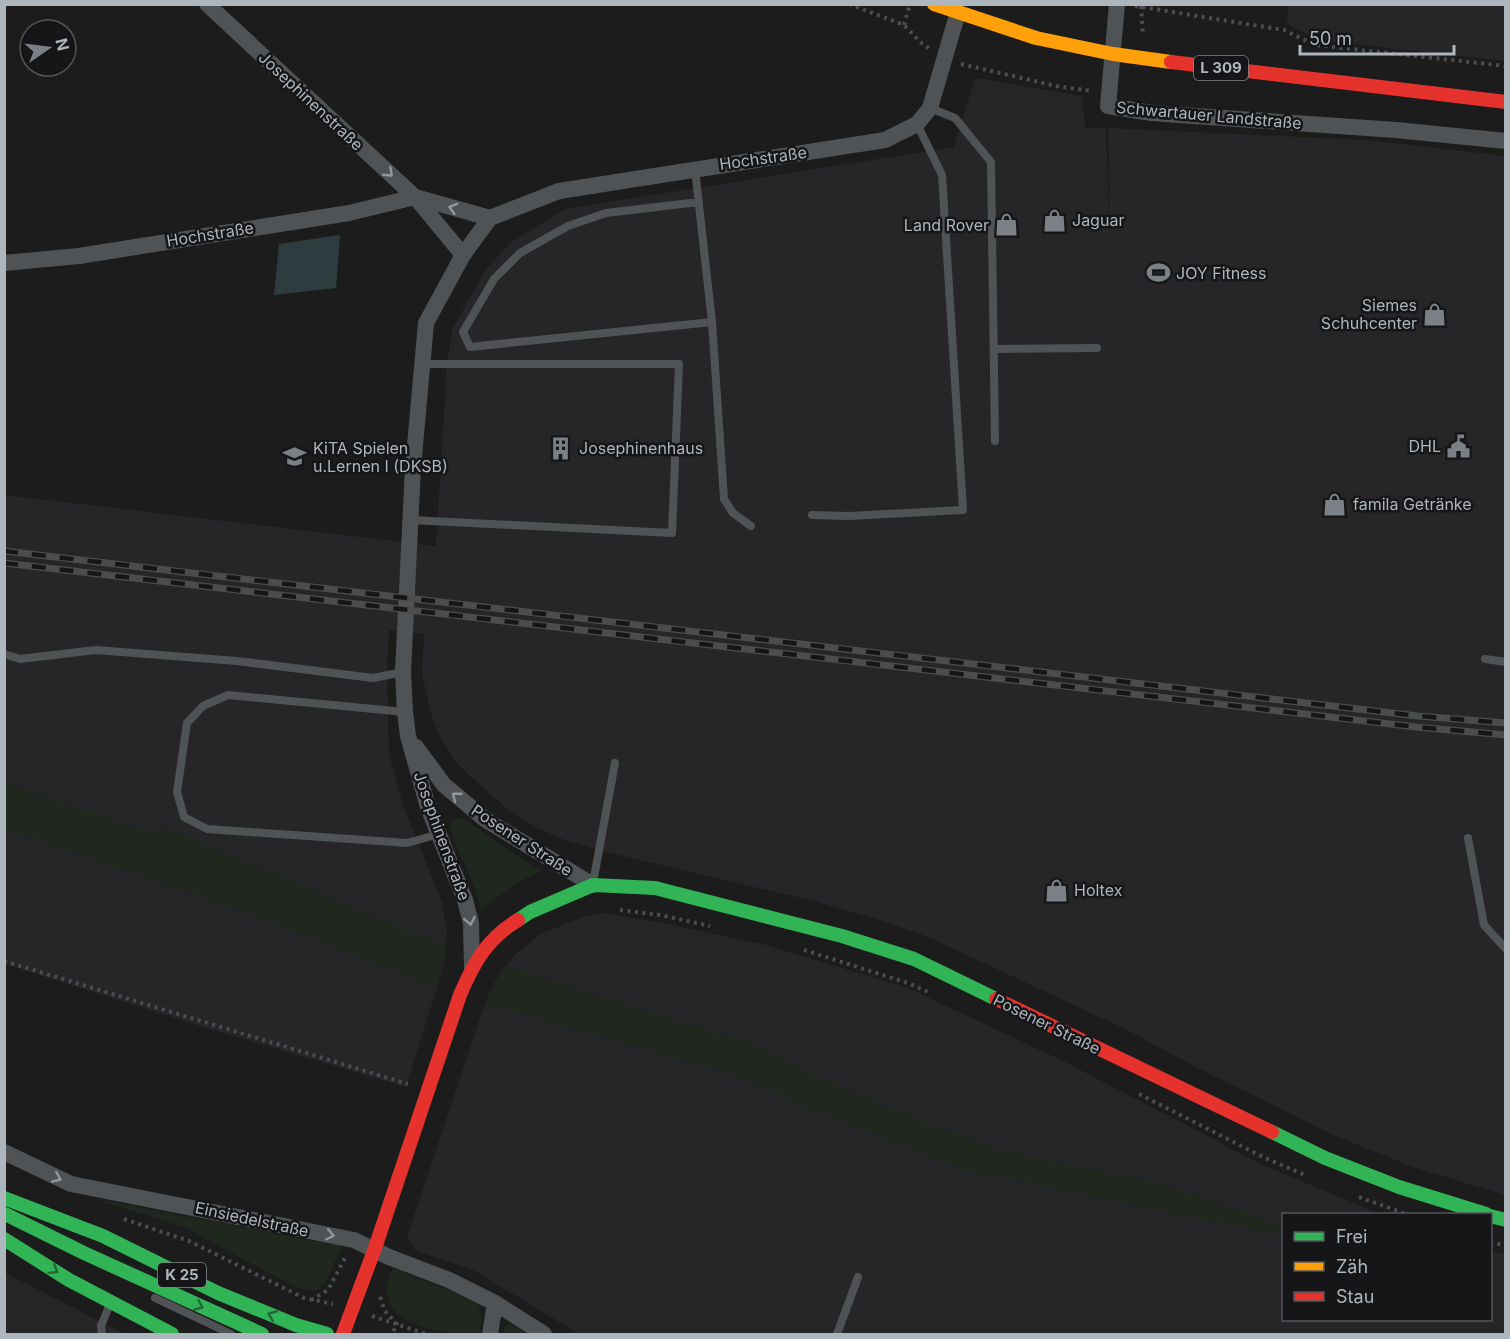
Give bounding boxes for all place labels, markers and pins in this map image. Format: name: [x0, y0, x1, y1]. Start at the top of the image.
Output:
shop icon: Jaguar: [1041, 207, 1067, 233]
place label: Jaguar: [1072, 210, 1124, 230]
shop icon: Land Rover: [994, 212, 1020, 238]
place label: Land Rover: [904, 215, 989, 235]
sports icon: JOY Fitness: [1145, 260, 1171, 286]
place label: JOY Fitness: [1176, 263, 1266, 283]
place label: Siemes Schuhcenter: [1321, 295, 1417, 333]
shop icon: Siemes Schuhcenter: [1422, 301, 1448, 327]
public building icon: DHL: [1446, 433, 1472, 459]
building icon: Josephinenhaus: [548, 435, 574, 461]
place label: DHL: [1409, 436, 1441, 456]
place label: KiTA Spielen u.Lernen I (DKSB): [313, 438, 448, 476]
place label: Josephinenhaus: [579, 438, 703, 458]
school or university icon: KiTA Spielen u.Lernen I (DKSB): [282, 444, 308, 470]
shop icon: famila Getränke: [1322, 491, 1348, 517]
place label: famila Getränke: [1353, 494, 1472, 514]
shop icon: Holtex: [1043, 877, 1069, 903]
place label: Holtex: [1074, 880, 1123, 900]

